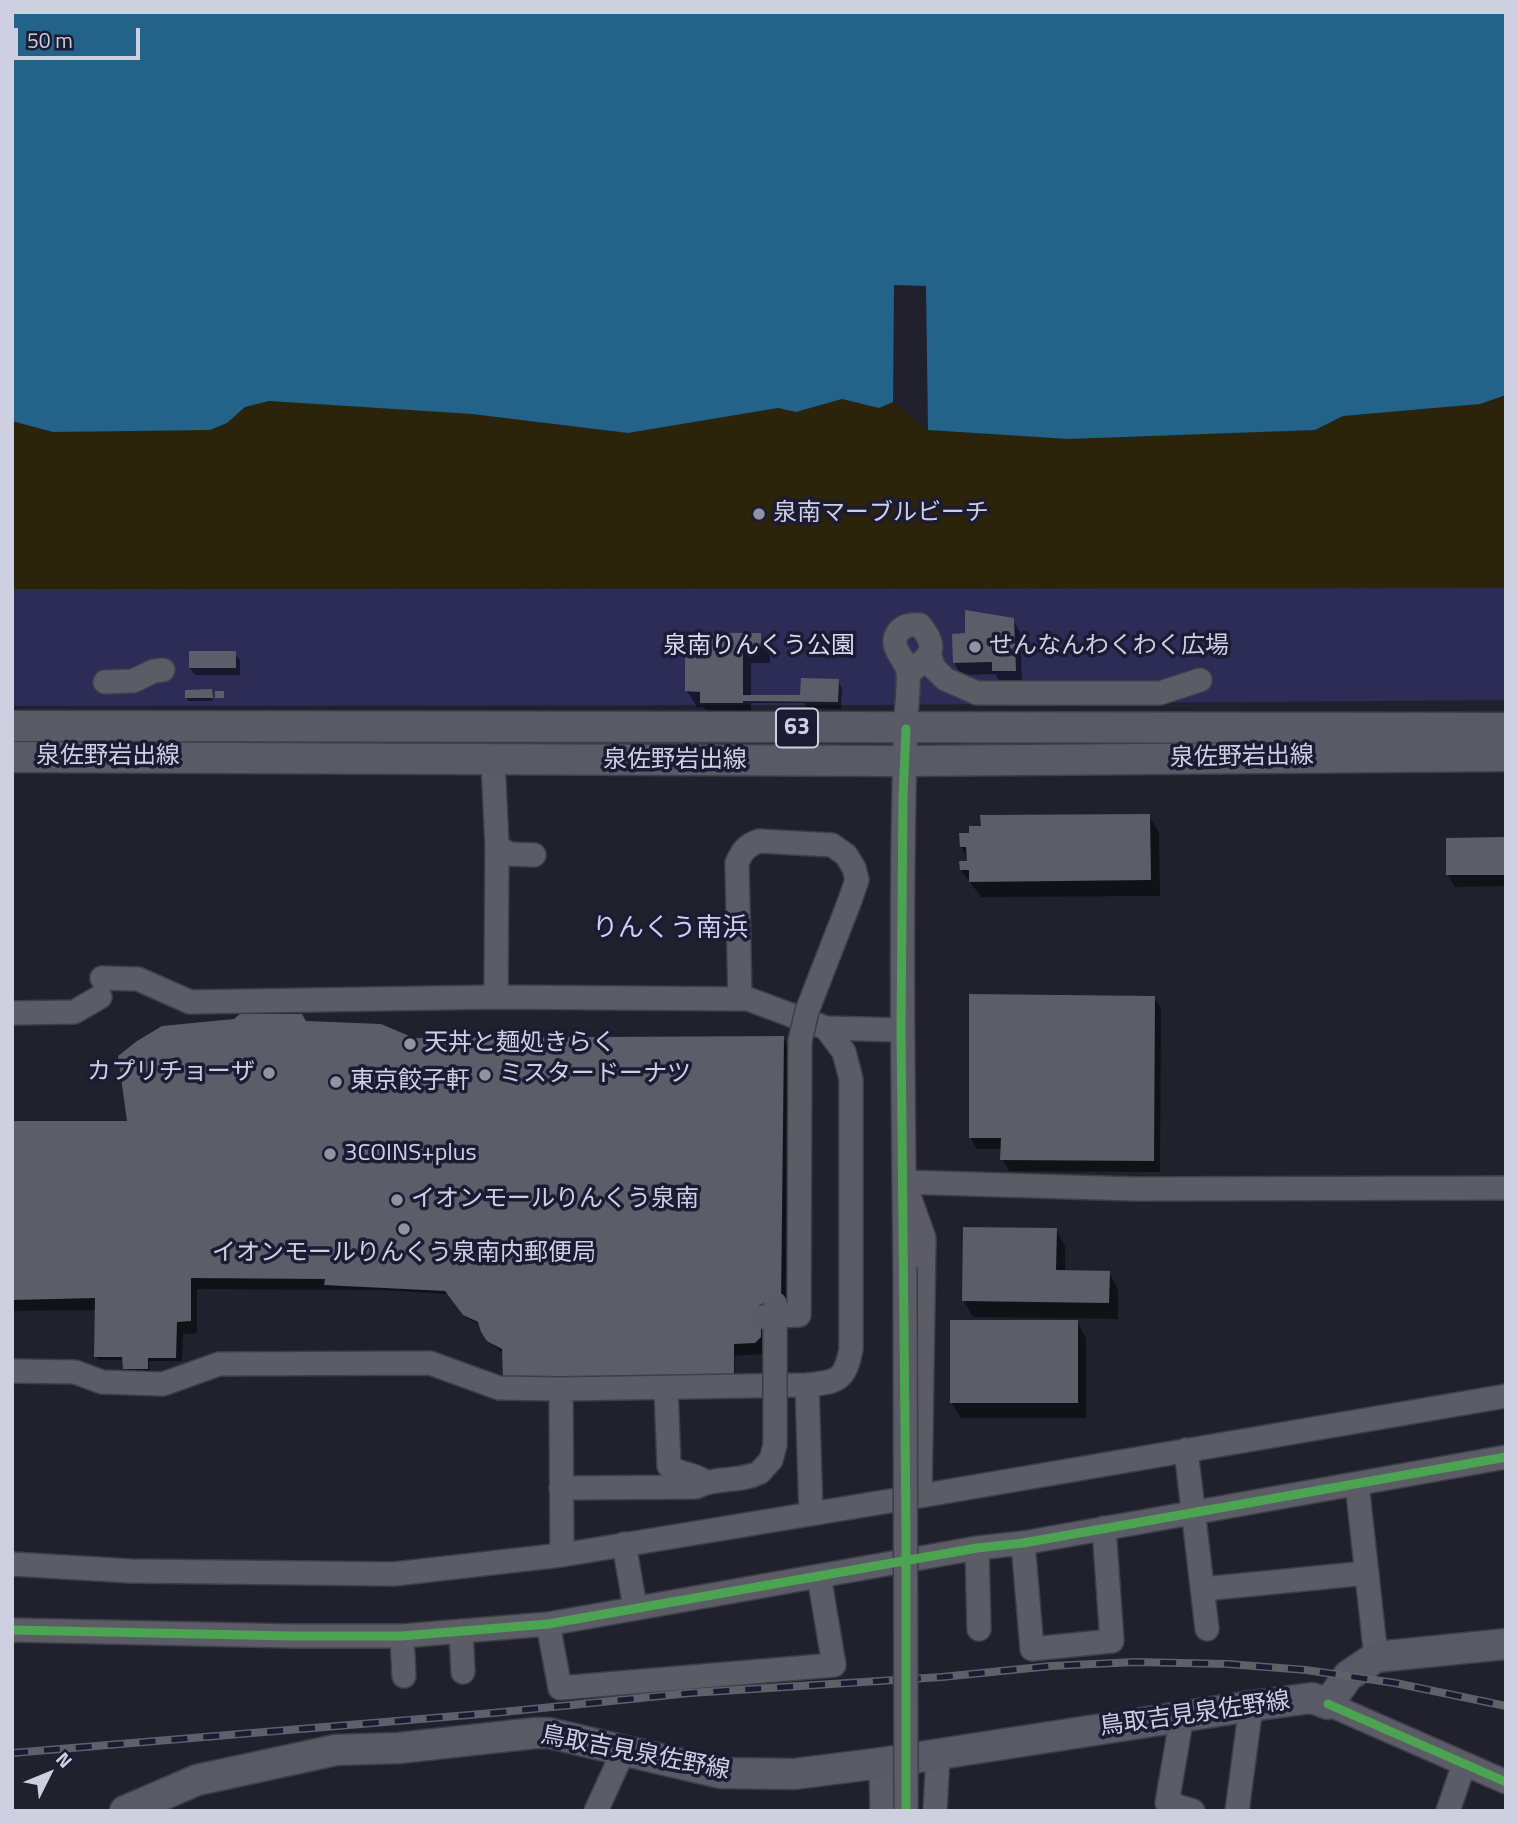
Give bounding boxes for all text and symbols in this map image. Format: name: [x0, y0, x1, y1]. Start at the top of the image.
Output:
scale bar: [18, 14, 144, 58]
text: 50 m: [27, 24, 73, 56]
place label: 泉南マーブルビーチ: [773, 500, 989, 528]
marker: 泉南マーブルビーチ: [751, 506, 767, 522]
park label: 泉南りんくう公園: [663, 633, 855, 661]
place label: せんなんわくわく広場: [989, 633, 1229, 661]
marker: せんなんわくわく広場: [967, 639, 983, 655]
road number: 63: [776, 708, 818, 748]
street label: 泉佐野岩出線: [1170, 742, 1314, 774]
street label: 泉佐野岩出線: [36, 743, 180, 771]
street label: 泉佐野岩出線: [603, 747, 747, 775]
district label: りんくう南浜: [592, 914, 748, 946]
place label: 天丼と麺処きらく: [424, 1030, 616, 1058]
marker: 天丼と麺処きらく: [402, 1036, 418, 1052]
place label: カプリチョーザ: [87, 1059, 255, 1087]
place label: ミスタードーナツ: [499, 1061, 691, 1089]
marker: カプリチョーザ: [261, 1065, 277, 1081]
marker: ミスタードーナツ: [477, 1067, 493, 1083]
place label: 東京餃子軒: [350, 1068, 470, 1096]
marker: 東京餃子軒: [328, 1074, 344, 1090]
place label: 3COINS+plus: [344, 1140, 477, 1168]
marker: 3COINS+plus: [322, 1146, 338, 1162]
place label: イオンモールりんくう泉南: [411, 1186, 699, 1214]
marker: イオンモールりんくう泉南: [389, 1192, 405, 1208]
marker: イオンモールりんくう泉南内郵便局: [396, 1221, 412, 1237]
place label: イオンモールりんくう泉南内郵便局: [212, 1240, 596, 1268]
street label: 鳥取吉見泉佐野線: [1098, 1687, 1292, 1743]
street label: 鳥取吉見泉佐野線: [538, 1722, 732, 1786]
north arrow: [14, 1739, 84, 1809]
text: N: [50, 1745, 80, 1774]

